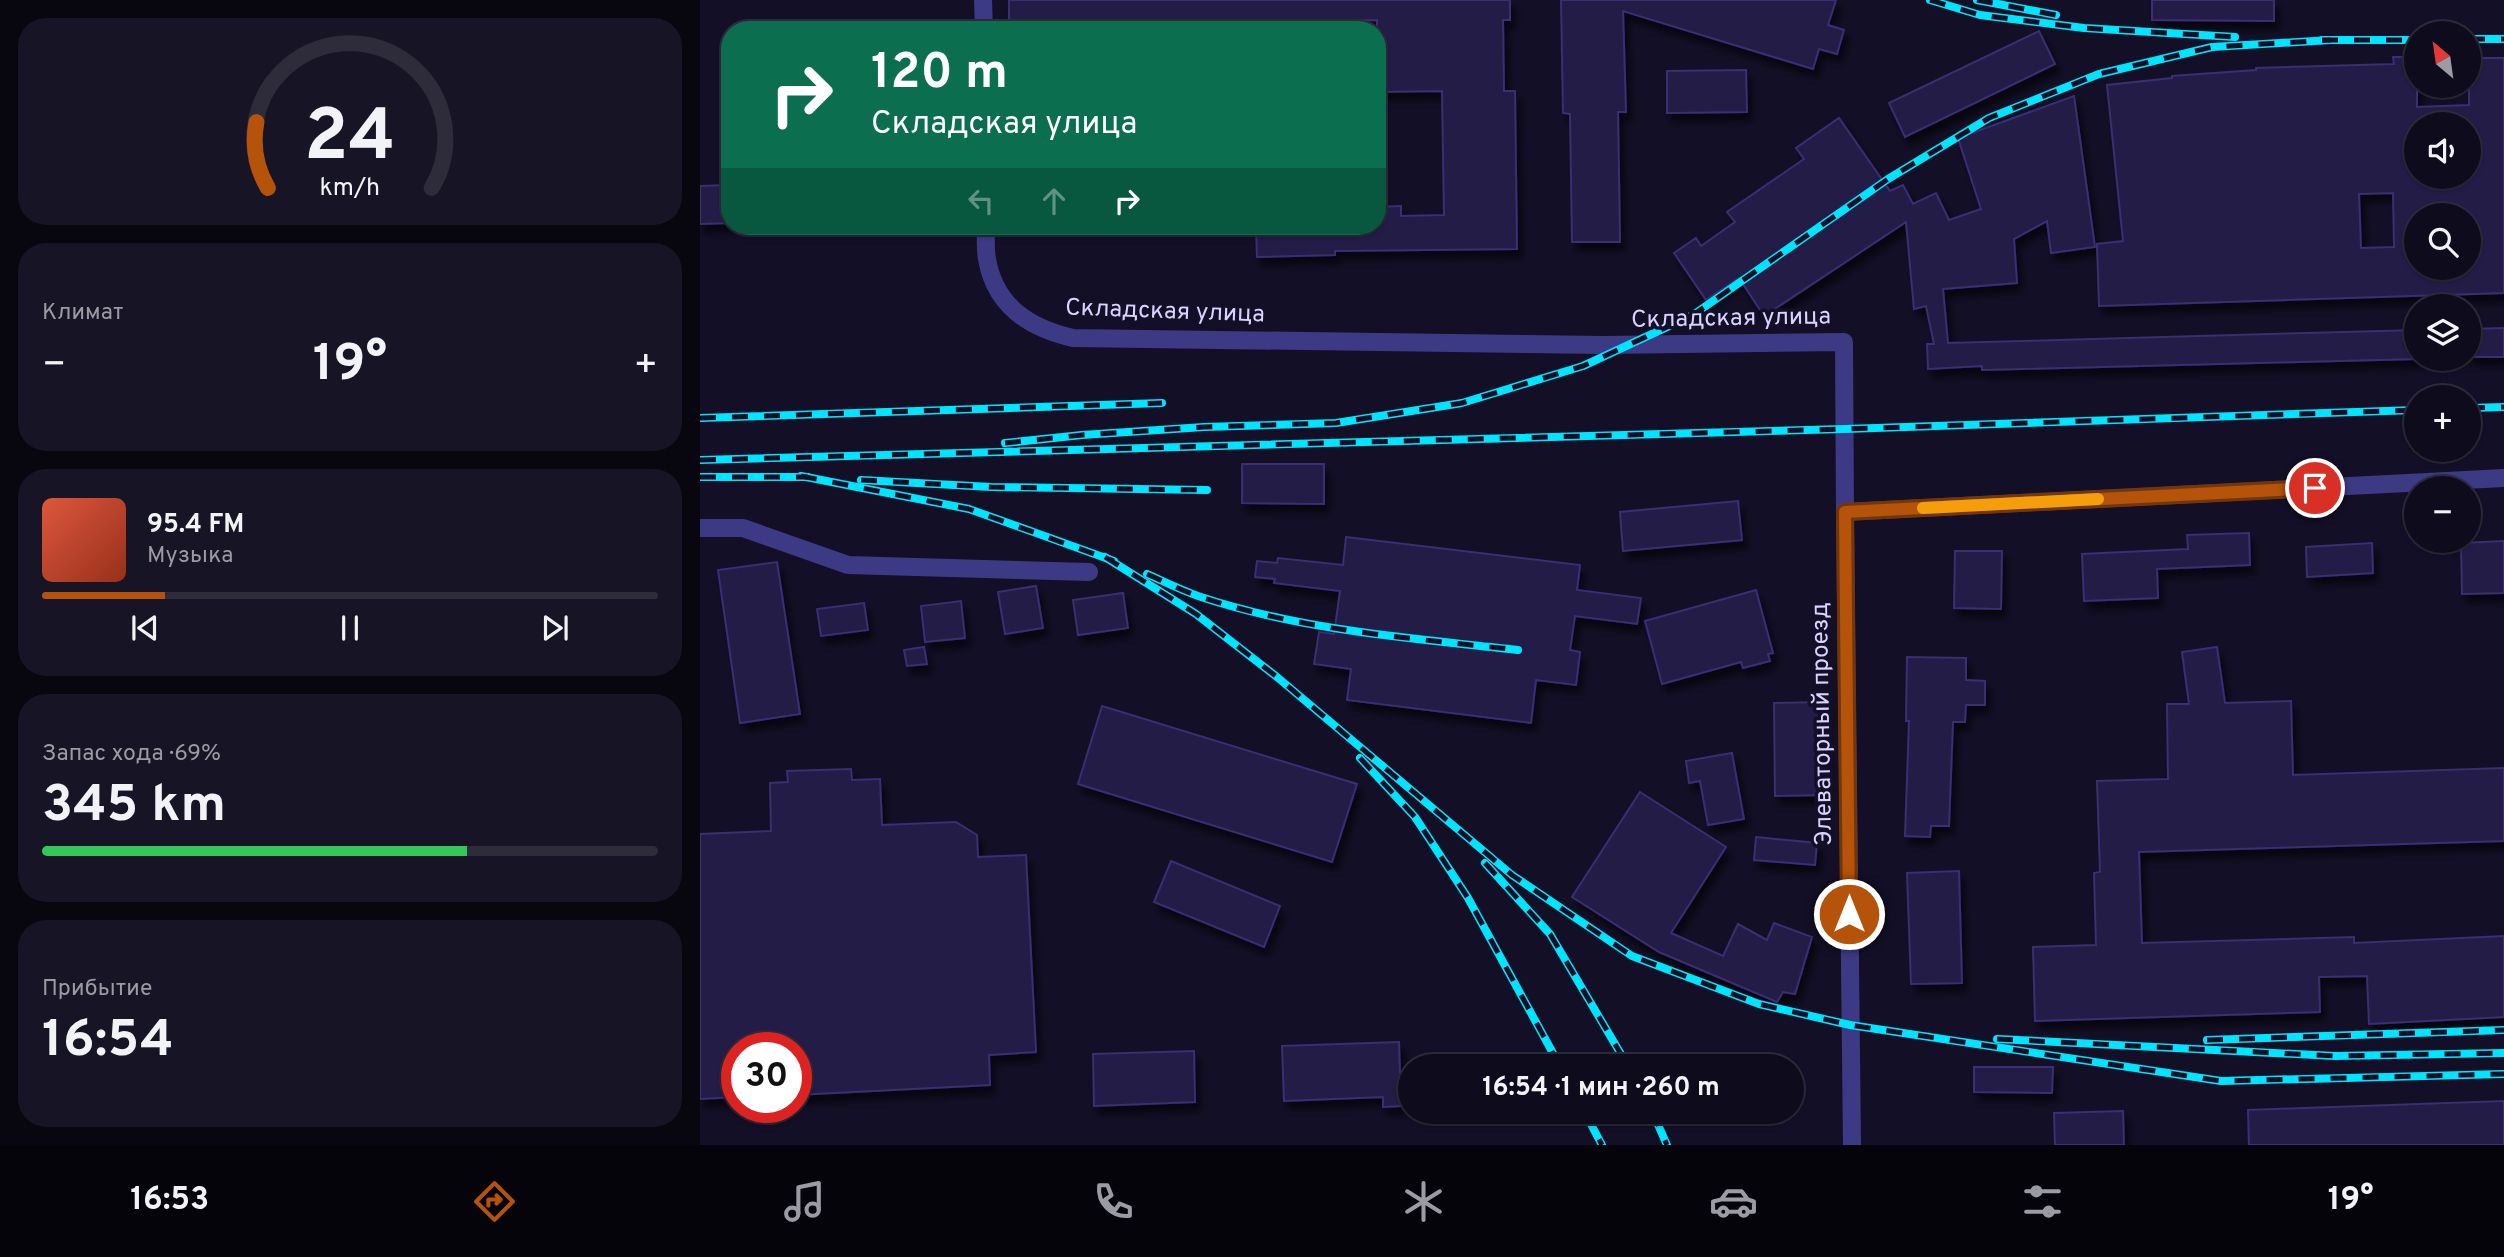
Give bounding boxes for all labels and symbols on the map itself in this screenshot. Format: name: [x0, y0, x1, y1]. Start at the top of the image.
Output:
north arrow: [2404, 21, 2482, 98]
street label: Складская улица: [1065, 294, 1265, 330]
street label: Складская улица: [1631, 302, 1831, 336]
pin: [2285, 458, 2345, 518]
street label: Элеваторный проезд: [1806, 602, 1840, 846]
position arrow: [1812, 877, 1886, 951]
speed limit sign: 30: [721, 1032, 812, 1123]

